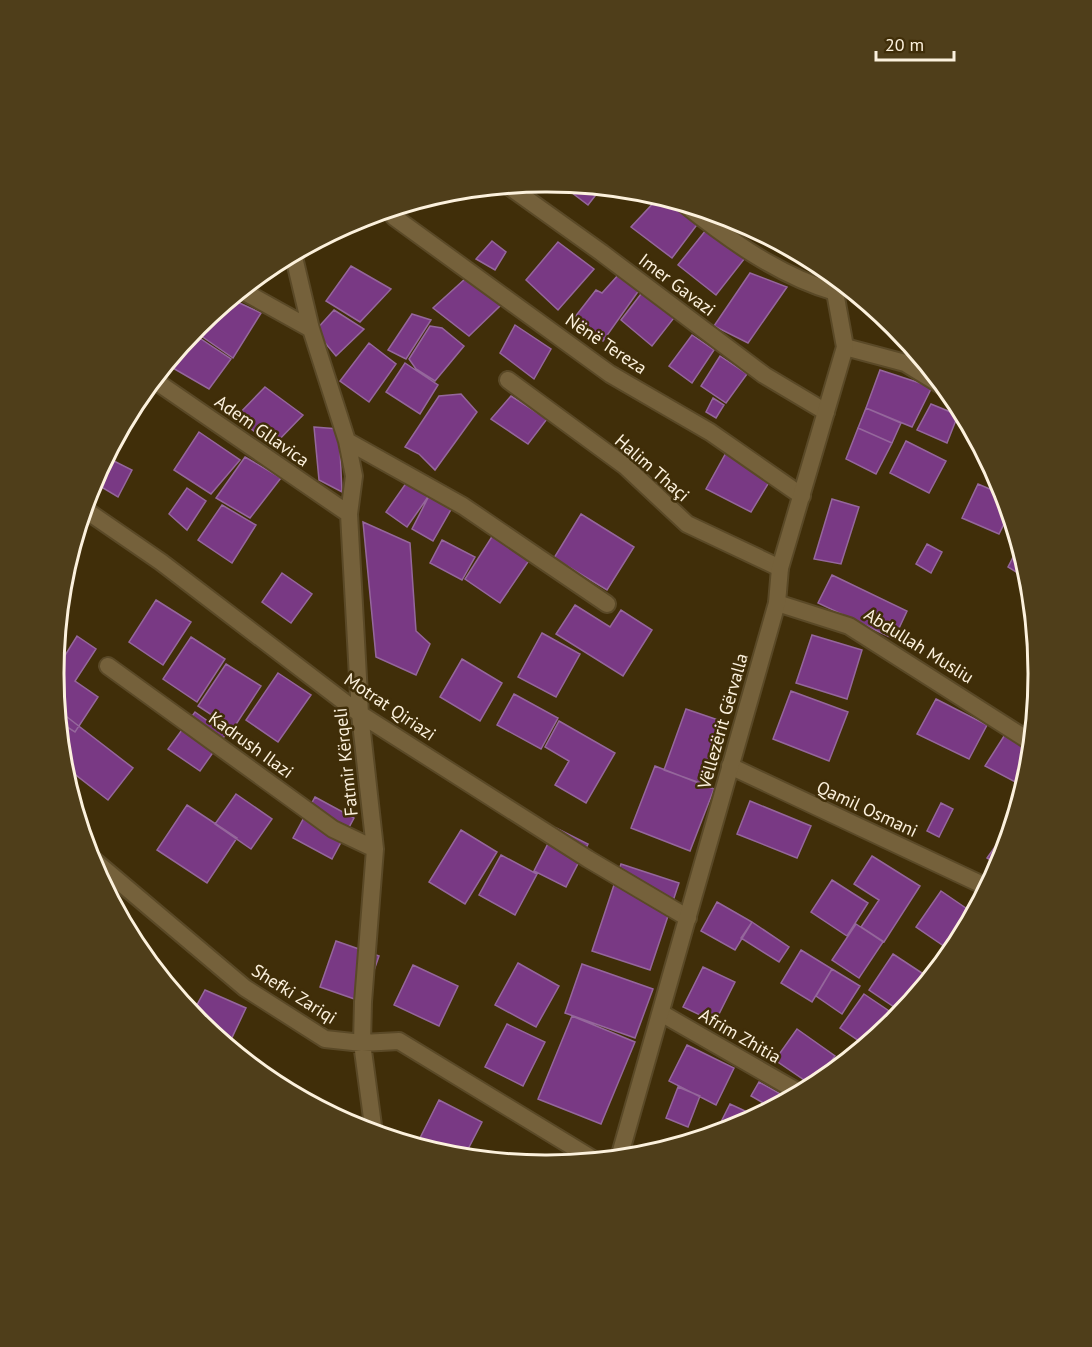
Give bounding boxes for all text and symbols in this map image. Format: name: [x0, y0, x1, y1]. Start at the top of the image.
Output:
scale bar: [876, 24, 954, 62]
text: 20 m: [885, 33, 924, 56]
street label: Imer Gavazi: [634, 248, 720, 321]
street label: Nënë Tereza: [561, 308, 651, 379]
street label: Adem Gllavica: [211, 390, 314, 471]
street label: Halim Thaçi: [610, 429, 694, 506]
street label: Abdullah Musliu: [860, 603, 978, 688]
street label: Vëllezërit Gërvalla: [692, 650, 753, 792]
street label: Motrat Qiriazi: [340, 667, 441, 746]
street label: Kadrush Ilazi: [204, 706, 298, 783]
street label: Fatmir Kërqeli: [328, 707, 363, 817]
street label: Qamil Osmani: [813, 775, 921, 842]
street label: Shefki Zariqi: [247, 958, 341, 1029]
street label: Afrim Zhitia: [695, 1003, 785, 1068]

